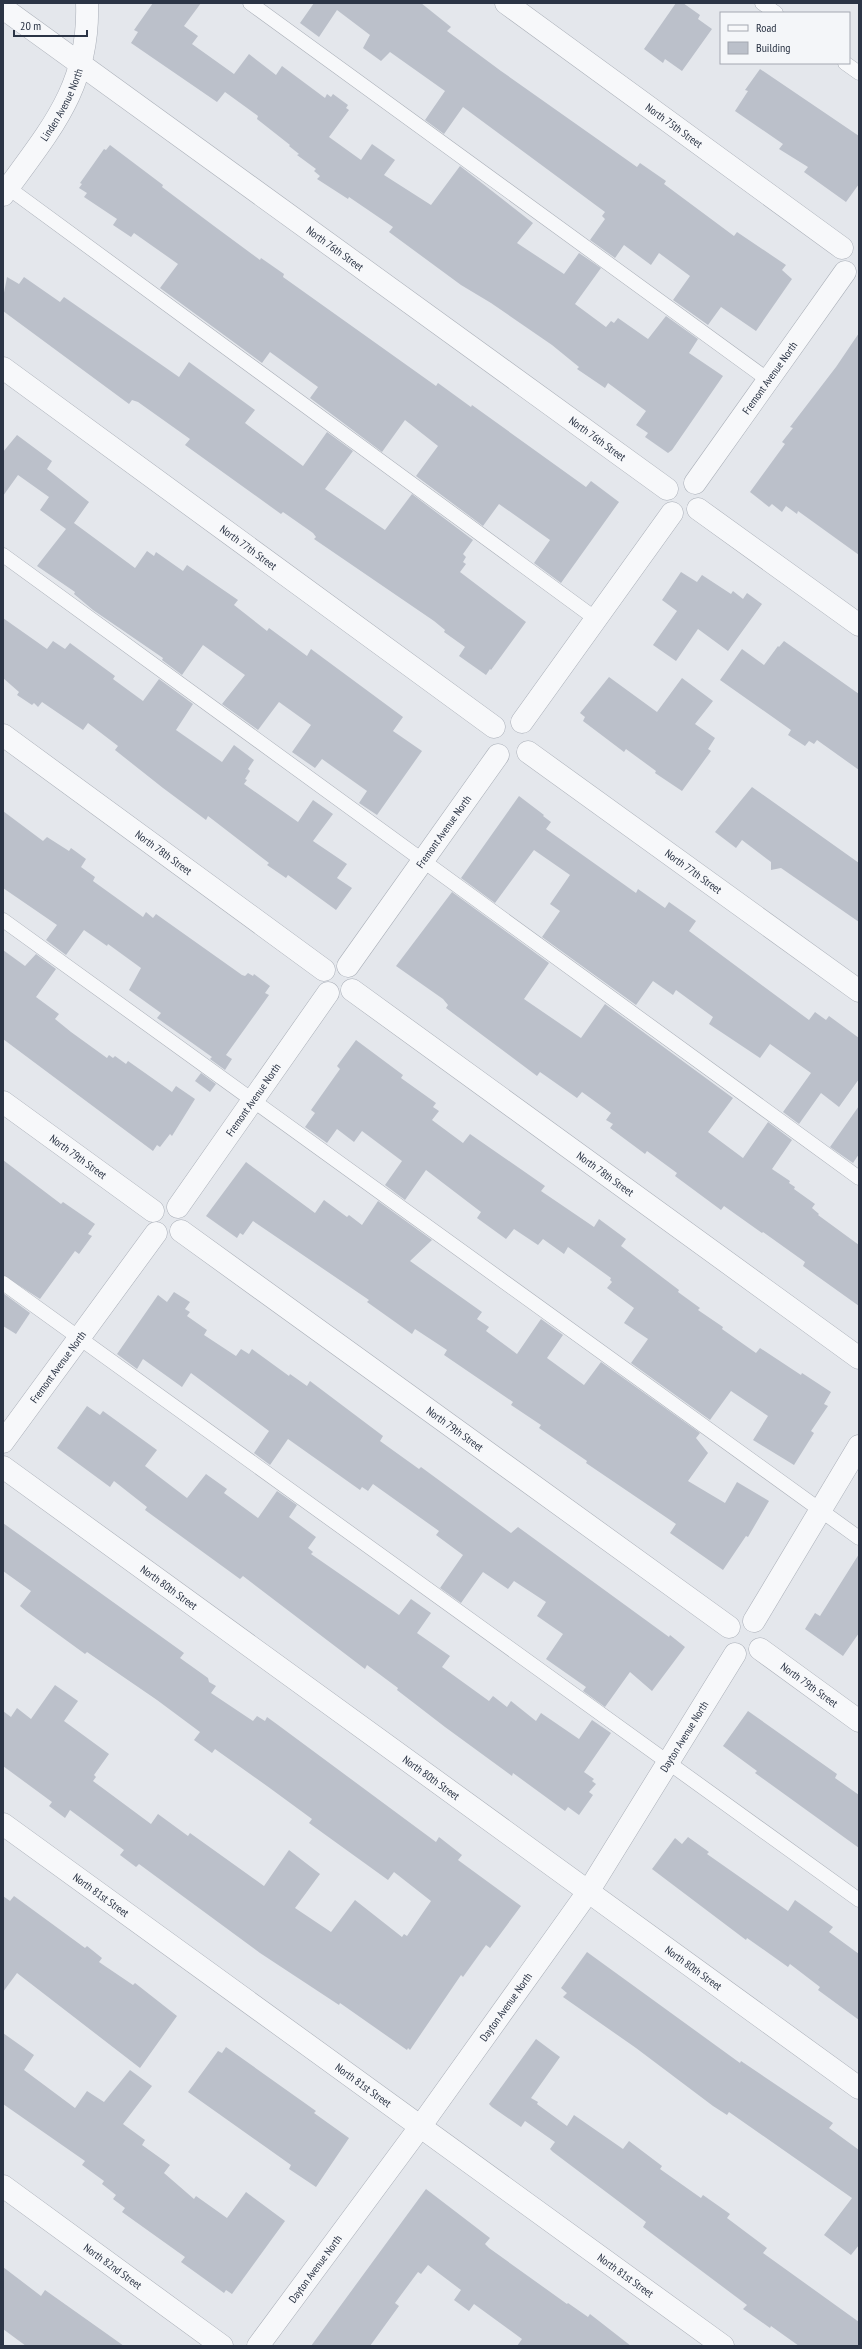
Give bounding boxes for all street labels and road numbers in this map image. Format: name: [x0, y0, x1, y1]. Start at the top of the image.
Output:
street label: Linden Avenue North: [37, 67, 86, 144]
street label: North 75th Street: [643, 100, 705, 151]
street label: North 76th Street: [304, 223, 366, 274]
street label: Fremont Avenue North: [739, 339, 800, 417]
street label: North 76th Street: [566, 413, 629, 464]
street label: North 77th Street: [217, 522, 280, 573]
street label: Fremont Avenue North: [413, 792, 474, 871]
street label: North 78th Street: [132, 827, 195, 878]
street label: North 77th Street: [662, 846, 725, 897]
street label: Fremont Avenue North: [223, 1060, 284, 1139]
street label: North 79th Street: [47, 1131, 110, 1182]
street label: North 78th Street: [574, 1148, 637, 1199]
street label: Fremont Avenue North: [27, 1328, 89, 1406]
street label: North 79th Street: [424, 1404, 486, 1454]
street label: North 80th Street: [138, 1562, 200, 1613]
street label: North 79th Street: [778, 1659, 841, 1710]
street label: Dayton Avenue North: [657, 1698, 711, 1775]
street label: North 80th Street: [400, 1752, 462, 1803]
street label: North 81st Street: [70, 1870, 132, 1920]
street label: North 80th Street: [662, 1943, 725, 1993]
street label: Dayton Avenue North: [477, 1970, 535, 2044]
street label: North 81st Street: [332, 2060, 394, 2110]
street label: Dayton Avenue North: [285, 2232, 345, 2306]
street label: North 82nd Street: [81, 2240, 145, 2292]
street label: North 81st Street: [595, 2250, 656, 2300]

